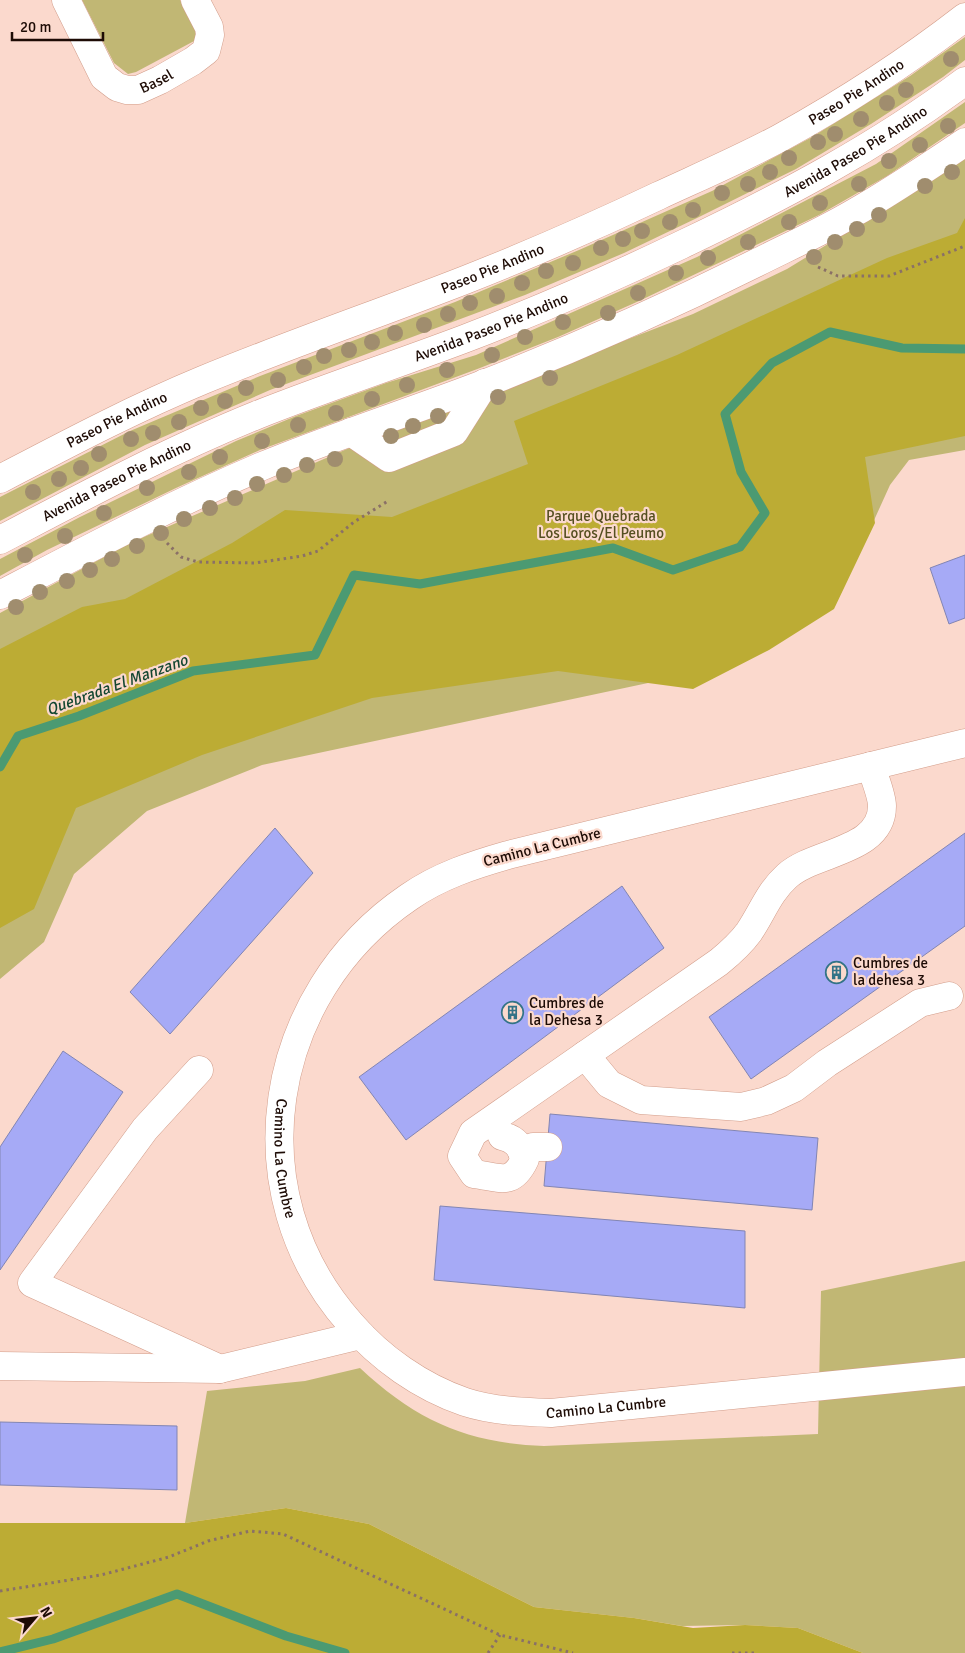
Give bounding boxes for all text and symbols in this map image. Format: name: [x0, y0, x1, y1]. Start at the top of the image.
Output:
scale bar: [12, 10, 104, 42]
text: 20 m: [20, 18, 51, 36]
street label: Paseo Pie Andino: [805, 55, 908, 129]
street label: Basel: [137, 65, 176, 97]
street label: Avenida Paseo Pie Andino: [781, 102, 931, 201]
street label: Paseo Pie Andino: [438, 239, 547, 298]
street label: Avenida Paseo Pie Andino: [412, 288, 571, 366]
street label: Paseo Pie Andino: [63, 388, 170, 452]
street label: Avenida Paseo Pie Andino: [39, 436, 194, 525]
park label: Parque Quebrada Los Loros/El Peumo: [538, 507, 664, 542]
water label: Quebrada El Manzano: [44, 650, 191, 720]
street label: Camino La Cumbre: [481, 824, 603, 870]
place label: Cumbres de la dehesa 3: [853, 954, 928, 989]
building icon: Cumbres de la dehesa 3: [825, 960, 849, 984]
place label: Cumbres de la Dehesa 3: [529, 994, 604, 1029]
building icon: Cumbres de la Dehesa 3: [501, 1000, 525, 1024]
street label: Camino La Cumbre: [270, 1098, 300, 1220]
street label: Camino La Cumbre: [546, 1393, 667, 1422]
north arrow: [10, 1593, 60, 1643]
text: N: [36, 1604, 56, 1620]

